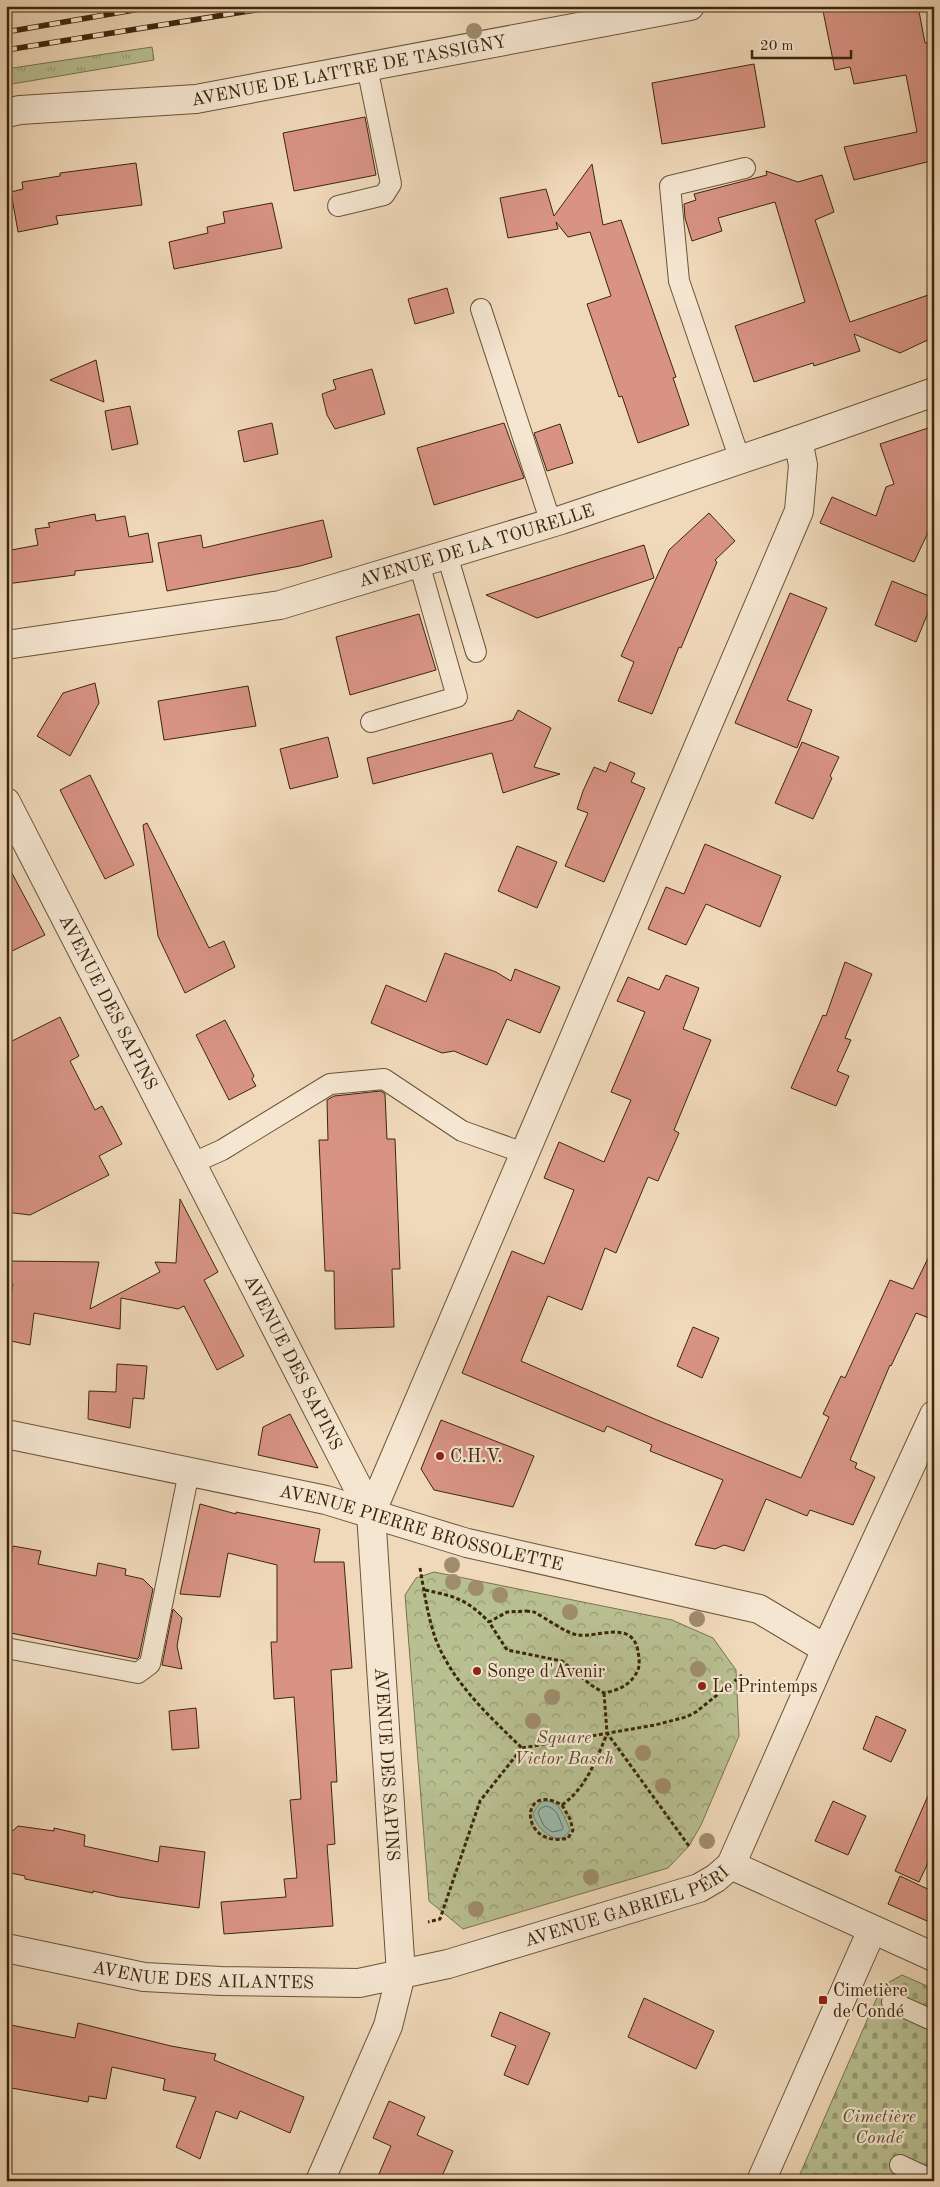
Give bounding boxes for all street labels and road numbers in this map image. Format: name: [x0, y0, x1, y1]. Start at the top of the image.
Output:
street label: AVENUE DE LATTRE DE TASSIGNY: [190, 33, 508, 110]
street label: AVENUE DE LA TOURELLE: [356, 501, 597, 591]
street label: AVENUE DES SAPINS: [56, 912, 160, 1093]
street label: AVENUE DES SAPINS: [240, 1272, 345, 1453]
street label: AVENUE PIERRE BROSSOLETTE: [278, 1483, 565, 1574]
street label: AVENUE DES SAPINS: [371, 1667, 402, 1862]
street label: AVENUE GABRIEL PÉRI: [522, 1863, 733, 1950]
street label: AVENUE DES AILANTES: [91, 1958, 314, 1992]

